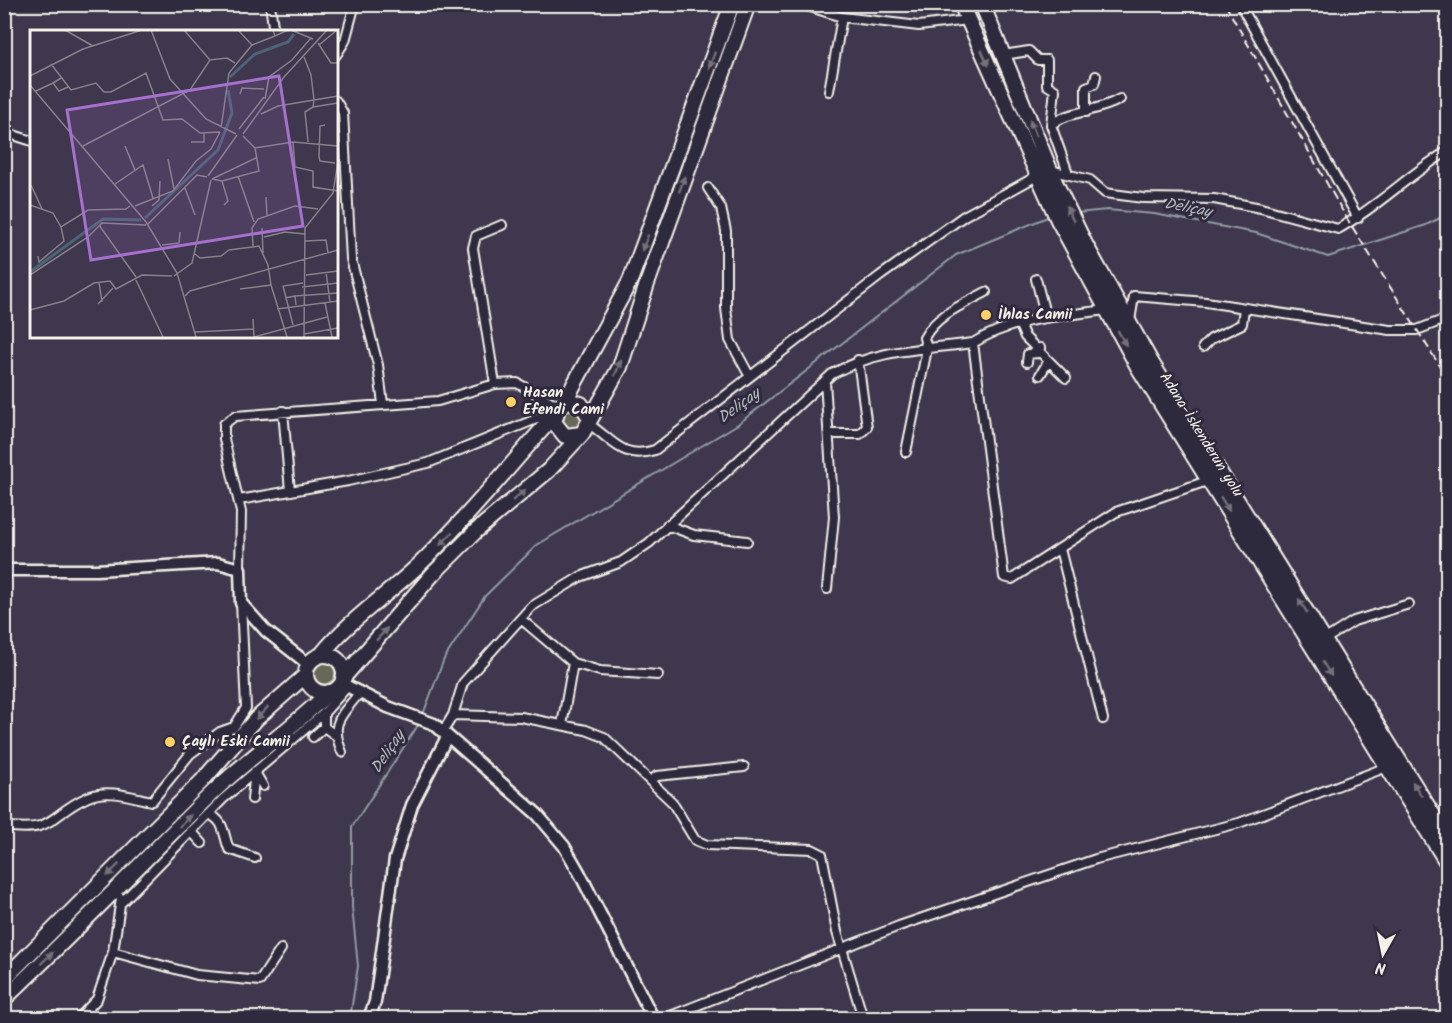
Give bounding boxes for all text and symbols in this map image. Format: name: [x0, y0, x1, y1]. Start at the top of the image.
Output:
inset map: [30, 30, 338, 338]
one-way arrow: [980, 50, 989, 67]
one-way arrow: [707, 51, 717, 69]
one-way arrow: [1028, 119, 1037, 137]
one-way arrow: [678, 175, 688, 193]
water label: Deliçay: [1162, 191, 1216, 225]
one-way arrow: [1065, 205, 1074, 222]
one-way arrow: [639, 234, 649, 252]
place label: İhlas Camii: [998, 303, 1074, 327]
marker: İhlas Camii: [979, 308, 993, 322]
one-way arrow: [1117, 329, 1127, 346]
one-way arrow: [613, 358, 623, 376]
street label: Adana-İskenderun yolu: [1153, 368, 1249, 502]
water label: Deliçay: [712, 380, 768, 430]
place label: Hasan Efendi Cami: [523, 381, 605, 422]
marker: Hasan Efendi Cami: [504, 395, 518, 409]
one-way arrow: [511, 489, 526, 502]
one-way arrow: [1219, 495, 1230, 512]
one-way arrow: [439, 531, 453, 545]
one-way arrow: [1297, 598, 1308, 614]
one-way arrow: [376, 626, 389, 642]
one-way arrow: [1322, 661, 1333, 677]
one-way arrow: [255, 706, 269, 720]
water label: Deliçay: [364, 723, 413, 779]
place label: Çaylı Eski Camii: [182, 730, 291, 754]
marker: Çaylı Eski Camii: [163, 735, 177, 749]
one-way arrow: [1411, 781, 1422, 797]
one-way arrow: [177, 814, 191, 828]
one-way arrow: [107, 863, 121, 877]
north arrow: [1353, 924, 1413, 984]
one-way arrow: [39, 952, 53, 966]
text: N: [1374, 954, 1388, 980]

